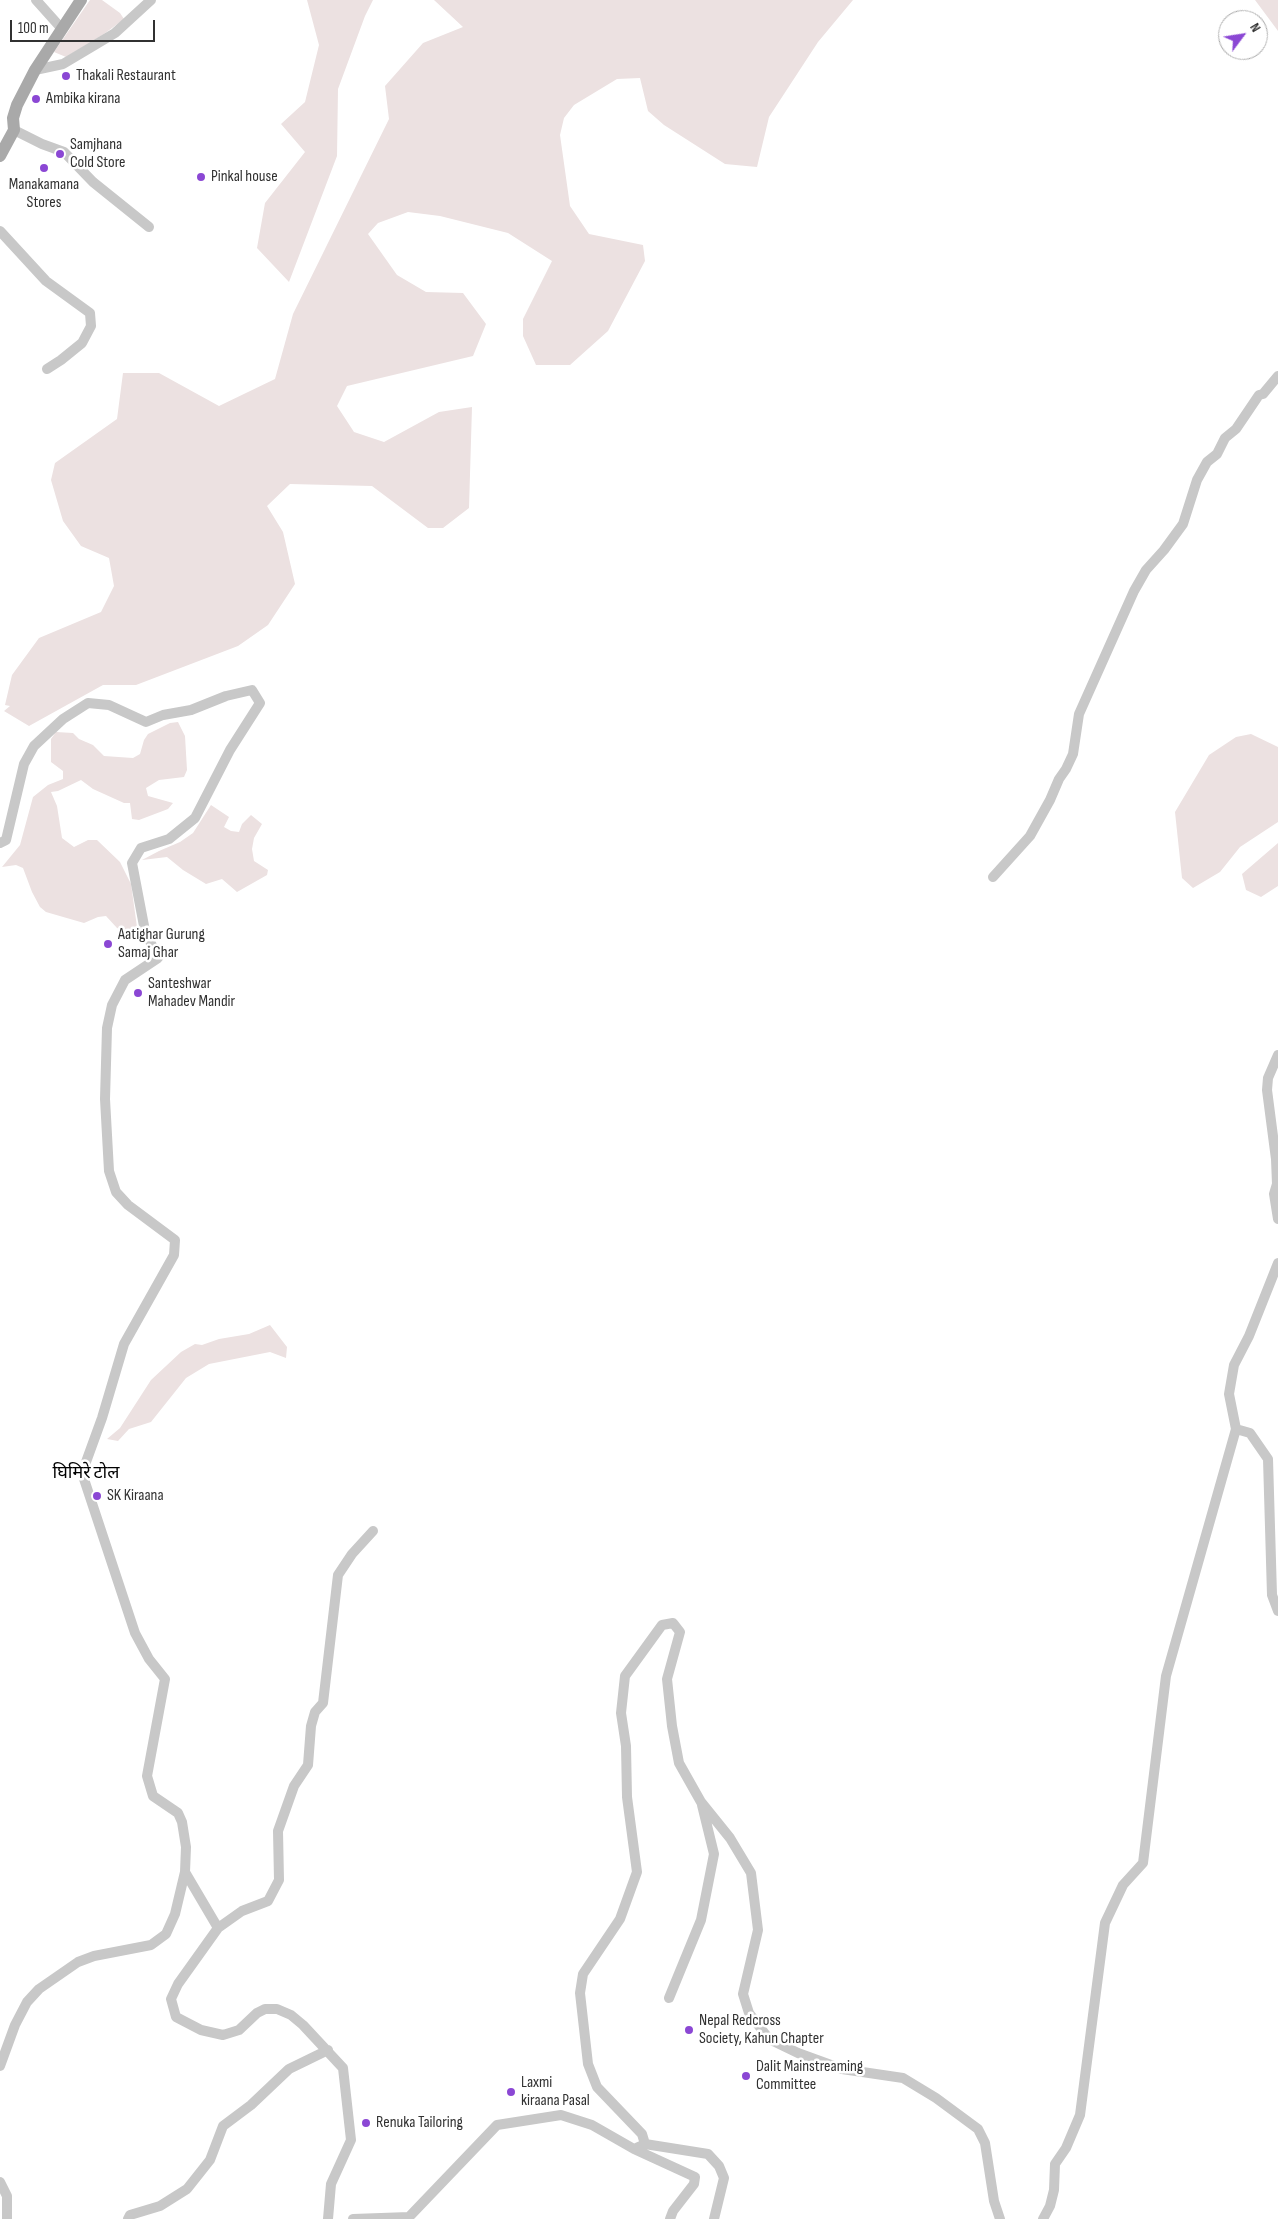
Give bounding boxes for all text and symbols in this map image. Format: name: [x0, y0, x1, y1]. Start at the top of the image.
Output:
scale bar: [12, 10, 158, 42]
north arrow: [1218, 10, 1268, 60]
text: 100 m: [18, 19, 49, 38]
text: N: [1246, 20, 1265, 35]
place label: Thakali Restaurant: [76, 66, 176, 86]
marker: Thakali Restaurant: [60, 70, 72, 82]
place label: Ambika kirana: [46, 89, 120, 109]
marker: Ambika kirana: [30, 93, 42, 105]
place label: Samjhana Cold Store: [70, 135, 125, 173]
marker: Samjhana Cold Store: [54, 148, 66, 160]
marker: Manakamana Stores: [38, 162, 50, 174]
place label: Pinkal house: [211, 167, 278, 187]
marker: Pinkal house: [195, 171, 207, 183]
place label: Manakamana Stores: [9, 175, 79, 213]
place label: Aatighar Gurung Samaj Ghar: [118, 925, 205, 963]
marker: Aatighar Gurung Samaj Ghar: [102, 938, 114, 950]
place label: Santeshwar Mahadev Mandir: [148, 974, 235, 1012]
marker: Santeshwar Mahadev Mandir: [132, 987, 144, 999]
district label: घिमिरे टोल: [53, 1462, 119, 1484]
place label: SK Kiraana: [107, 1486, 164, 1506]
marker: SK Kiraana: [91, 1490, 103, 1502]
place label: Nepal Redcross Society, Kahun Chapter: [699, 2011, 824, 2049]
marker: Nepal Redcross Society, Kahun Chapter: [683, 2024, 695, 2036]
place label: Dalit Mainstreaming Committee: [756, 2057, 863, 2095]
marker: Dalit Mainstreaming Committee: [740, 2070, 752, 2082]
place label: Laxmi kiraana Pasal: [521, 2073, 590, 2111]
marker: Laxmi kiraana Pasal: [505, 2086, 517, 2098]
place label: Renuka Tailoring: [376, 2113, 463, 2133]
marker: Renuka Tailoring: [360, 2117, 372, 2129]

